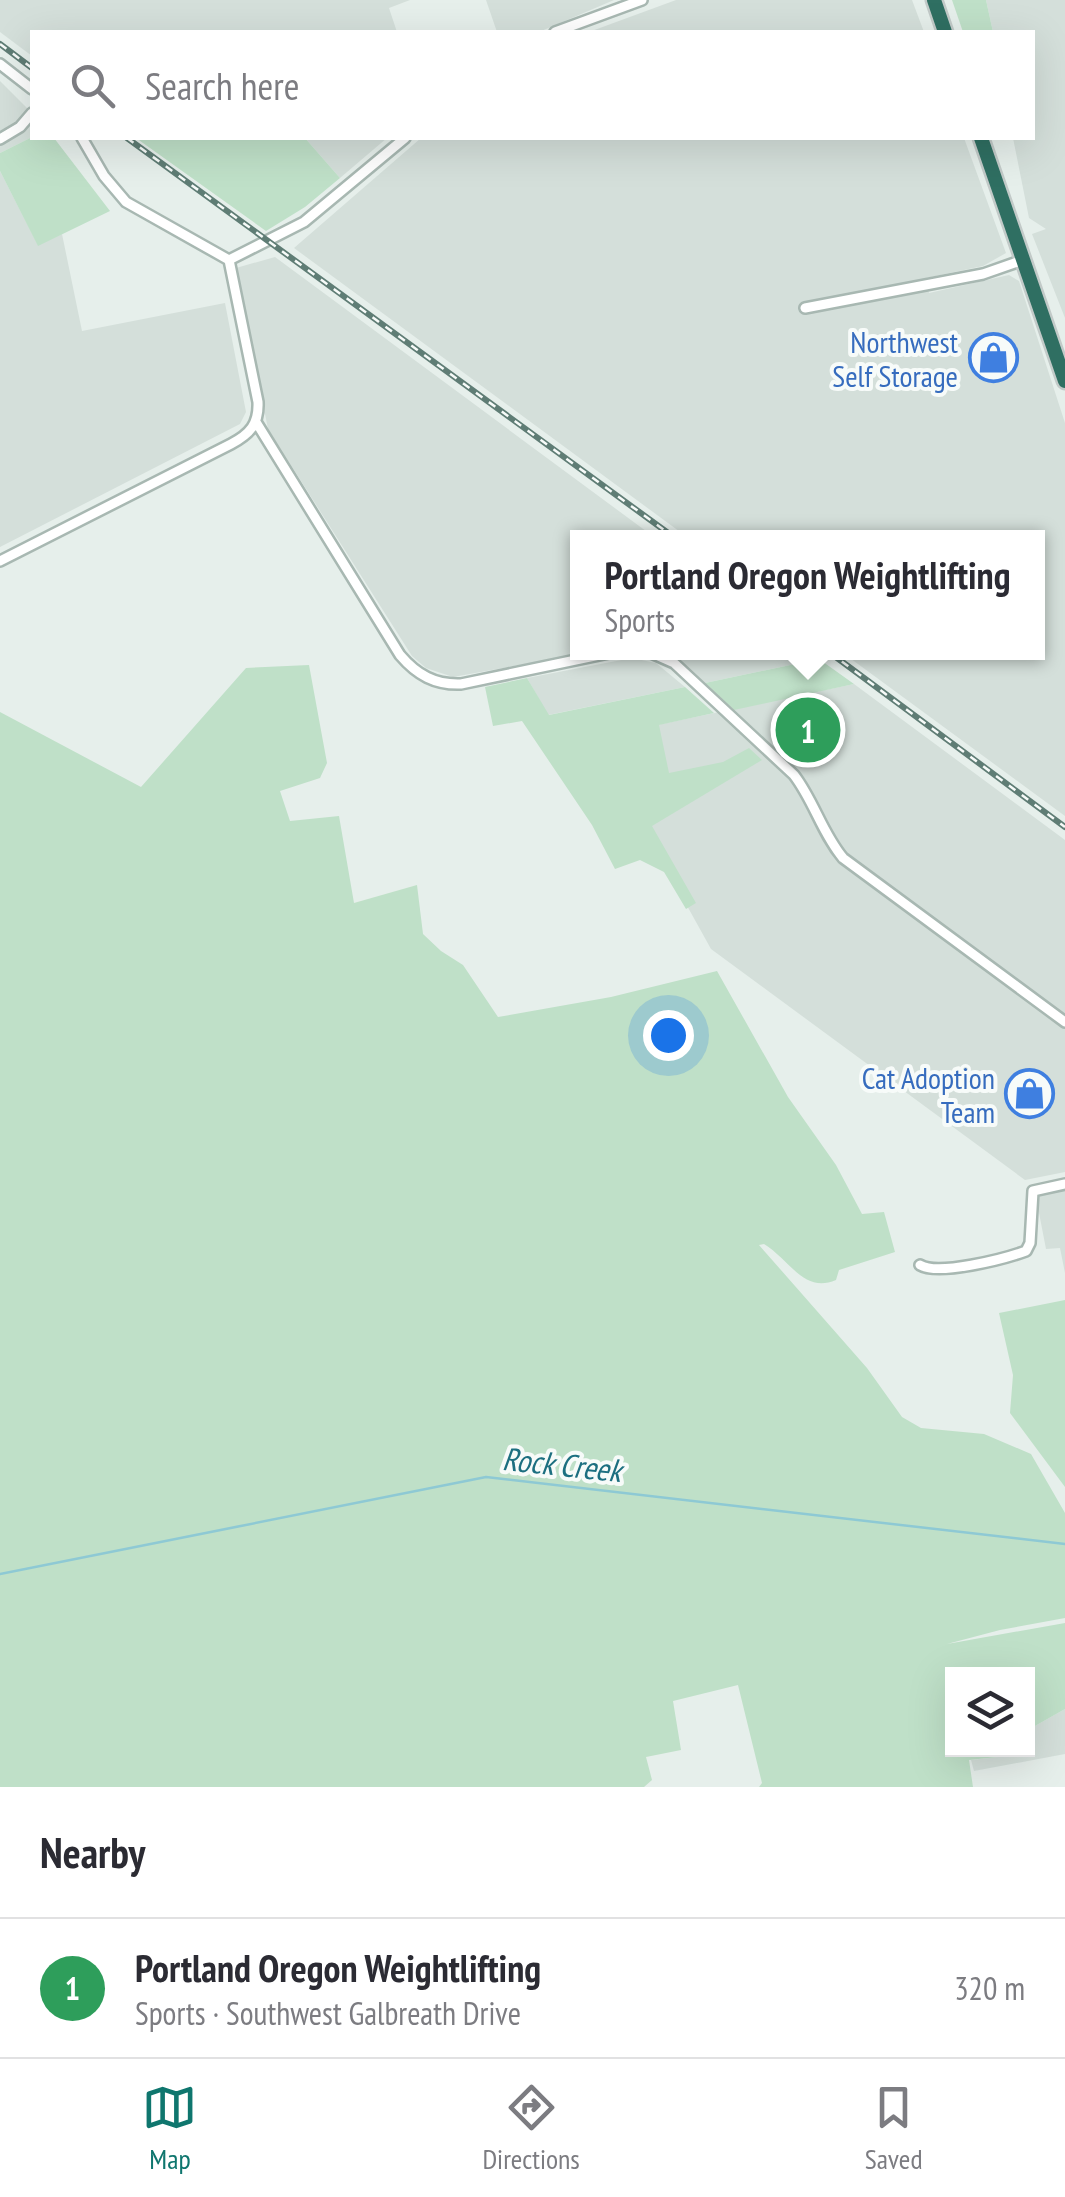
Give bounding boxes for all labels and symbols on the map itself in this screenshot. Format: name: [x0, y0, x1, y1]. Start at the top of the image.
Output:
place label: Northwest Self Storage: [832, 322, 959, 395]
shop icon: Northwest Self Storage: [967, 332, 1019, 384]
pin: 1: [776, 692, 840, 768]
your location: [643, 1010, 694, 1061]
place label: Cat Adoption Team: [862, 1058, 995, 1131]
shop icon: Cat Adoption Team: [1004, 1068, 1056, 1120]
water label: Rock Creek: [500, 1437, 627, 1491]

